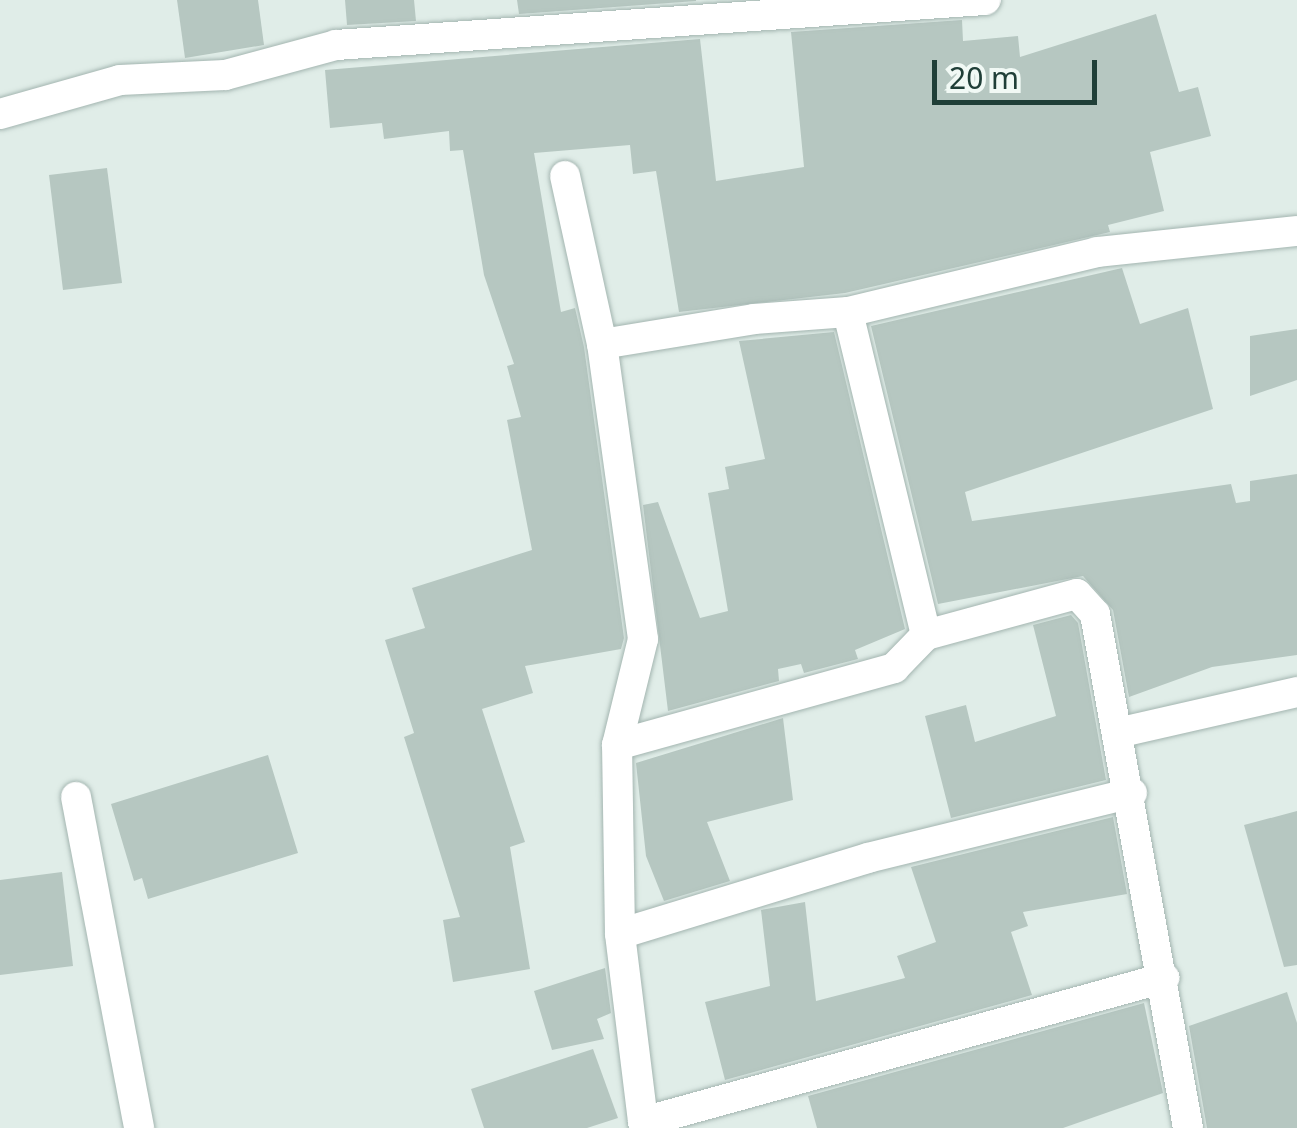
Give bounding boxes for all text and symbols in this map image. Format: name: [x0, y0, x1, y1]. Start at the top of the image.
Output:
scale bar: [937, 40, 1102, 102]
text: 20 m: [949, 57, 1019, 98]

